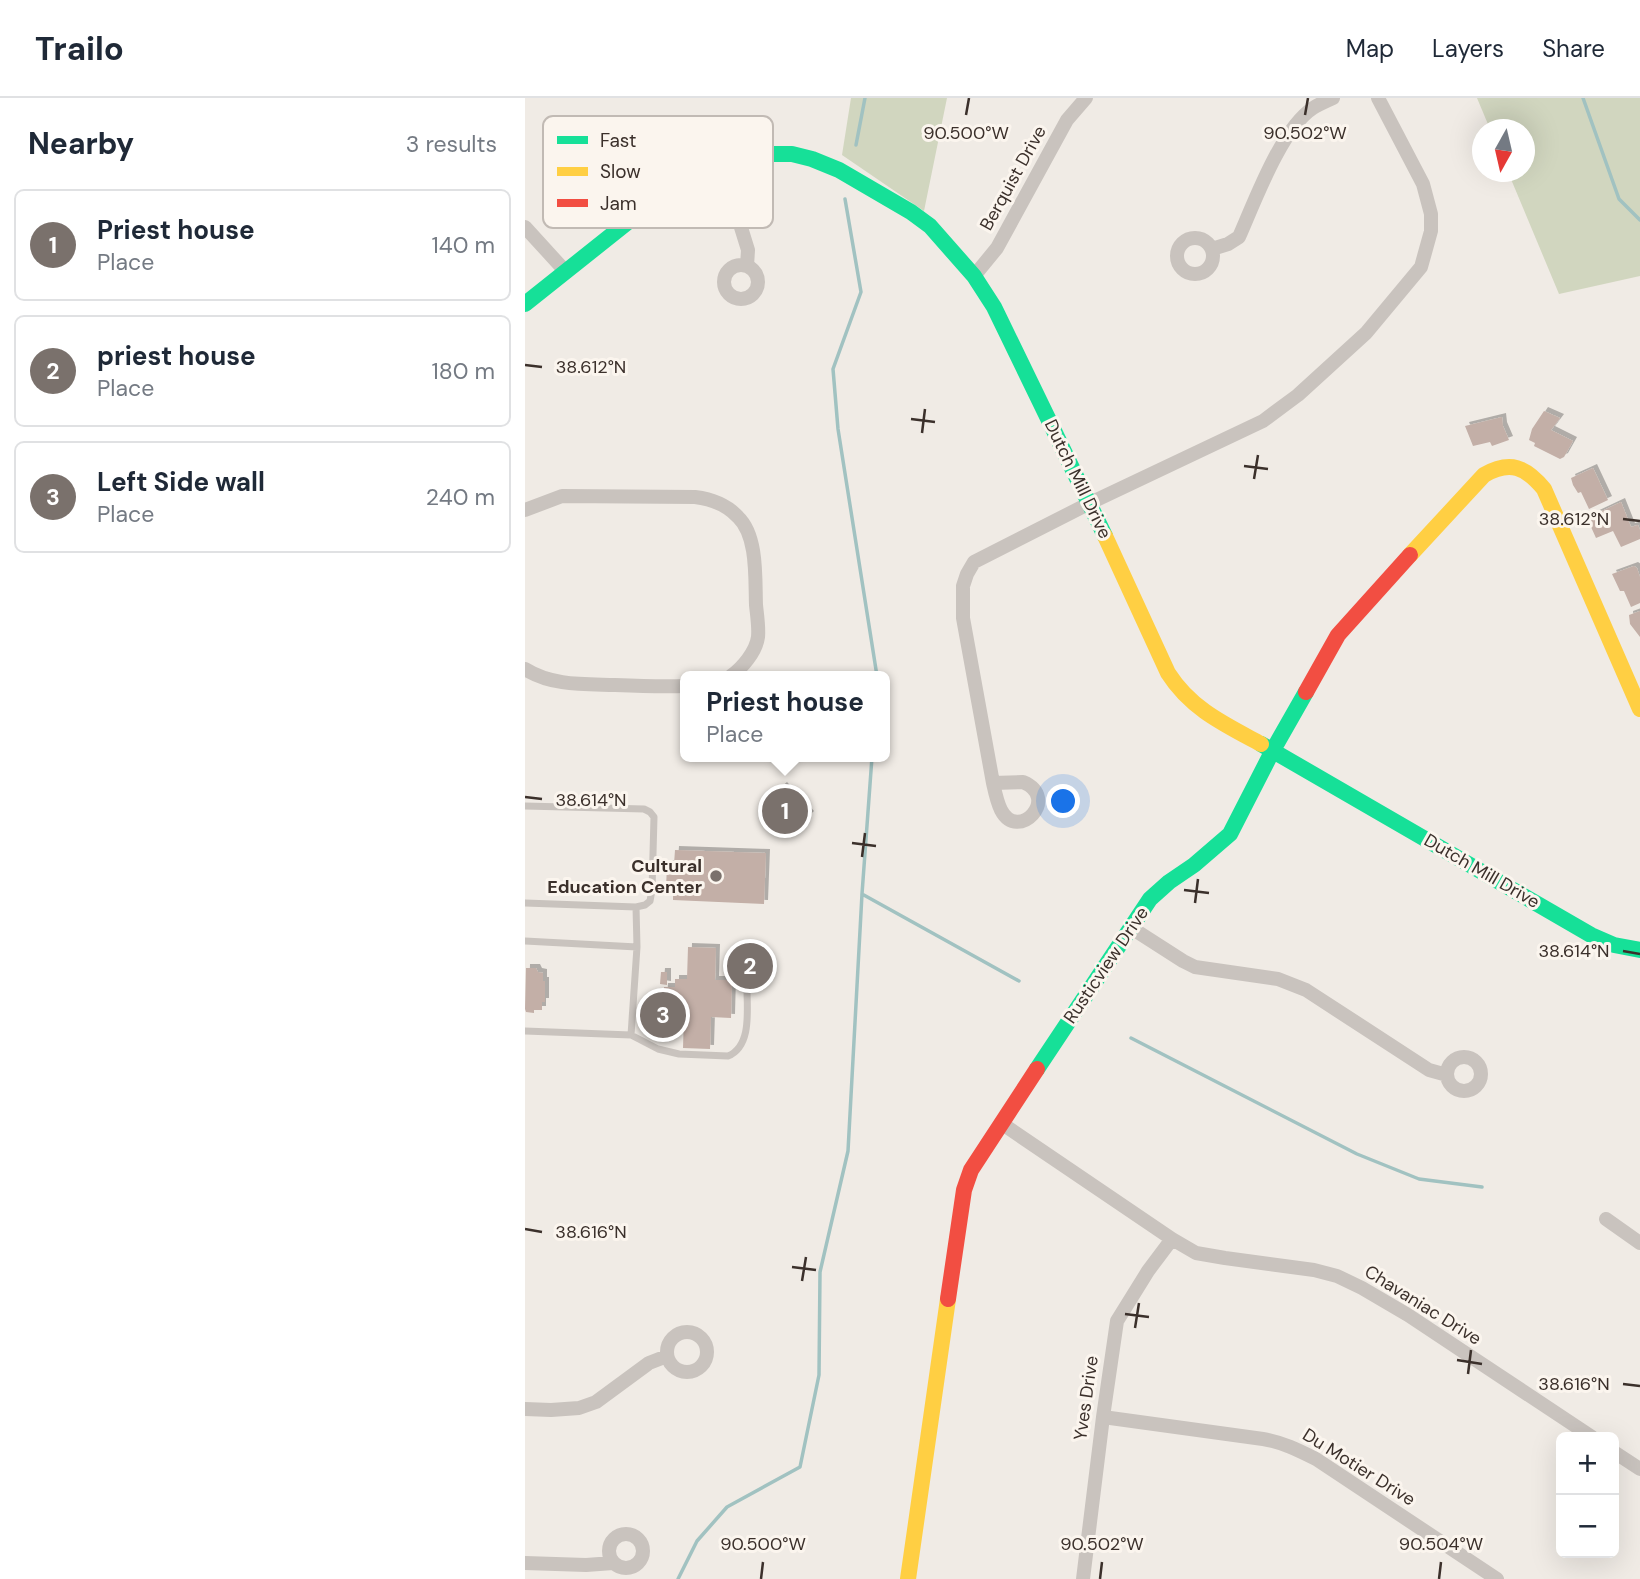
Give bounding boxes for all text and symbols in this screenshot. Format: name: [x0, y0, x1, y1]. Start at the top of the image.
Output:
text: Trailo: [35, 27, 124, 70]
text: Map: [1346, 33, 1394, 64]
text: Layers: [1432, 33, 1504, 64]
text: Share: [1542, 33, 1605, 64]
legend: [543, 116, 773, 228]
north arrow: [1472, 119, 1535, 182]
text: 90.500°W: [923, 121, 1009, 145]
street label: Berquist Drive: [974, 121, 1052, 235]
text: 90.502°W: [1263, 121, 1347, 145]
text: Nearby: [28, 124, 134, 163]
text: Fast: [600, 128, 636, 153]
text: 3 results: [406, 129, 497, 159]
text: Slow: [600, 159, 641, 184]
text: Jam: [600, 191, 637, 216]
text: Priest house: [97, 213, 255, 247]
text: 1: [49, 230, 57, 260]
text: 140 m: [432, 230, 495, 260]
text: Place: [97, 247, 154, 277]
text: priest house: [97, 339, 256, 373]
text: 38.612°N: [556, 355, 626, 379]
text: 2: [46, 356, 60, 386]
text: 180 m: [431, 356, 495, 386]
text: Place: [97, 373, 154, 403]
street label: Dutch Mill Drive: [1039, 415, 1117, 543]
text: Left Side wall: [97, 465, 265, 499]
text: 3: [46, 482, 60, 512]
text: 240 m: [426, 482, 495, 512]
text: Place: [97, 499, 154, 529]
text: 38.612°N: [1539, 507, 1609, 531]
popup: [680, 671, 890, 762]
text: Priest house: [706, 685, 864, 719]
text: Place: [706, 719, 763, 749]
your location: [1046, 784, 1080, 818]
pin: 1: [762, 785, 808, 837]
text: 38.614°N: [555, 788, 627, 812]
street label: Dutch Mill Drive: [1420, 828, 1544, 914]
place label: Cultural Education Center: [547, 854, 702, 899]
marker: Cultural Education Center: [708, 868, 724, 884]
street label: Rusticview Drive: [1058, 902, 1154, 1028]
text: 38.614°N: [1538, 939, 1610, 963]
pin: 2: [727, 940, 773, 992]
pin: 3: [640, 989, 686, 1041]
text: 38.616°N: [555, 1220, 627, 1244]
street label: Chavaniac Drive: [1360, 1259, 1486, 1351]
street label: Yves Drive: [1068, 1354, 1104, 1442]
text: 38.616°N: [1538, 1372, 1610, 1396]
street label: Du Motier Drive: [1298, 1423, 1420, 1511]
map controls: [1556, 1432, 1619, 1558]
button: +: [1556, 1432, 1619, 1495]
button: −: [1556, 1495, 1619, 1558]
text: 90.500°W: [720, 1532, 806, 1556]
text: 90.502°W: [1060, 1532, 1144, 1556]
text: 90.504°W: [1399, 1532, 1483, 1556]

